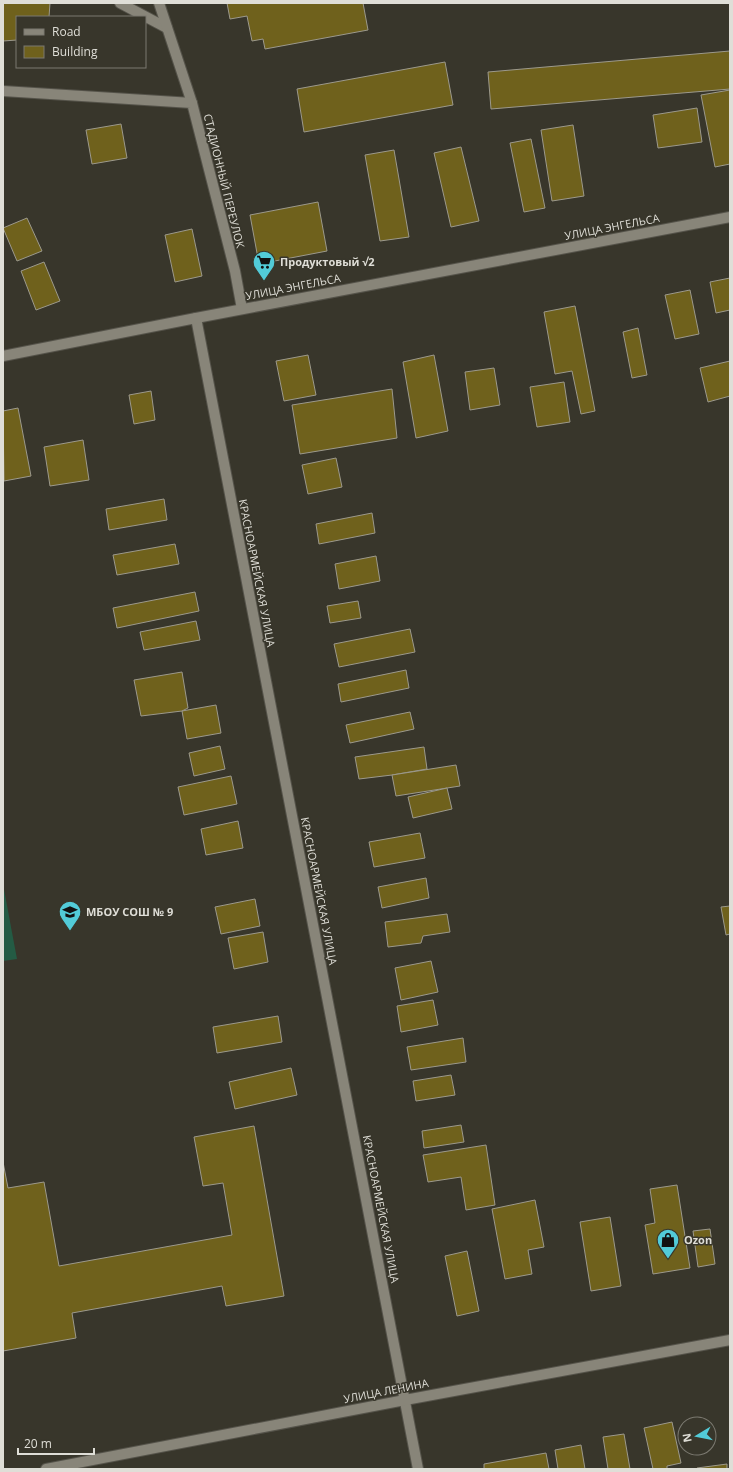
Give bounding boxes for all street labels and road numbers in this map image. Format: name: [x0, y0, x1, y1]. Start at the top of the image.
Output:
street label: СТАДИОННЫЙ ПЕРЕУЛОК: [201, 112, 248, 250]
street label: УЛИЦА ЭНГЕЛЬСА: [563, 210, 661, 243]
street label: УЛИЦА ЭНГЕЛЬСА: [244, 270, 342, 303]
street label: КРАСНОАРМЕЙСКАЯ УЛИЦА: [236, 498, 279, 648]
street label: КРАСНОАРМЕЙСКАЯ УЛИЦА: [298, 816, 341, 966]
street label: КРАСНОАРМЕЙСКАЯ УЛИЦА: [360, 1134, 403, 1284]
street label: УЛИЦА ЛЕНИНА: [342, 1375, 430, 1406]

